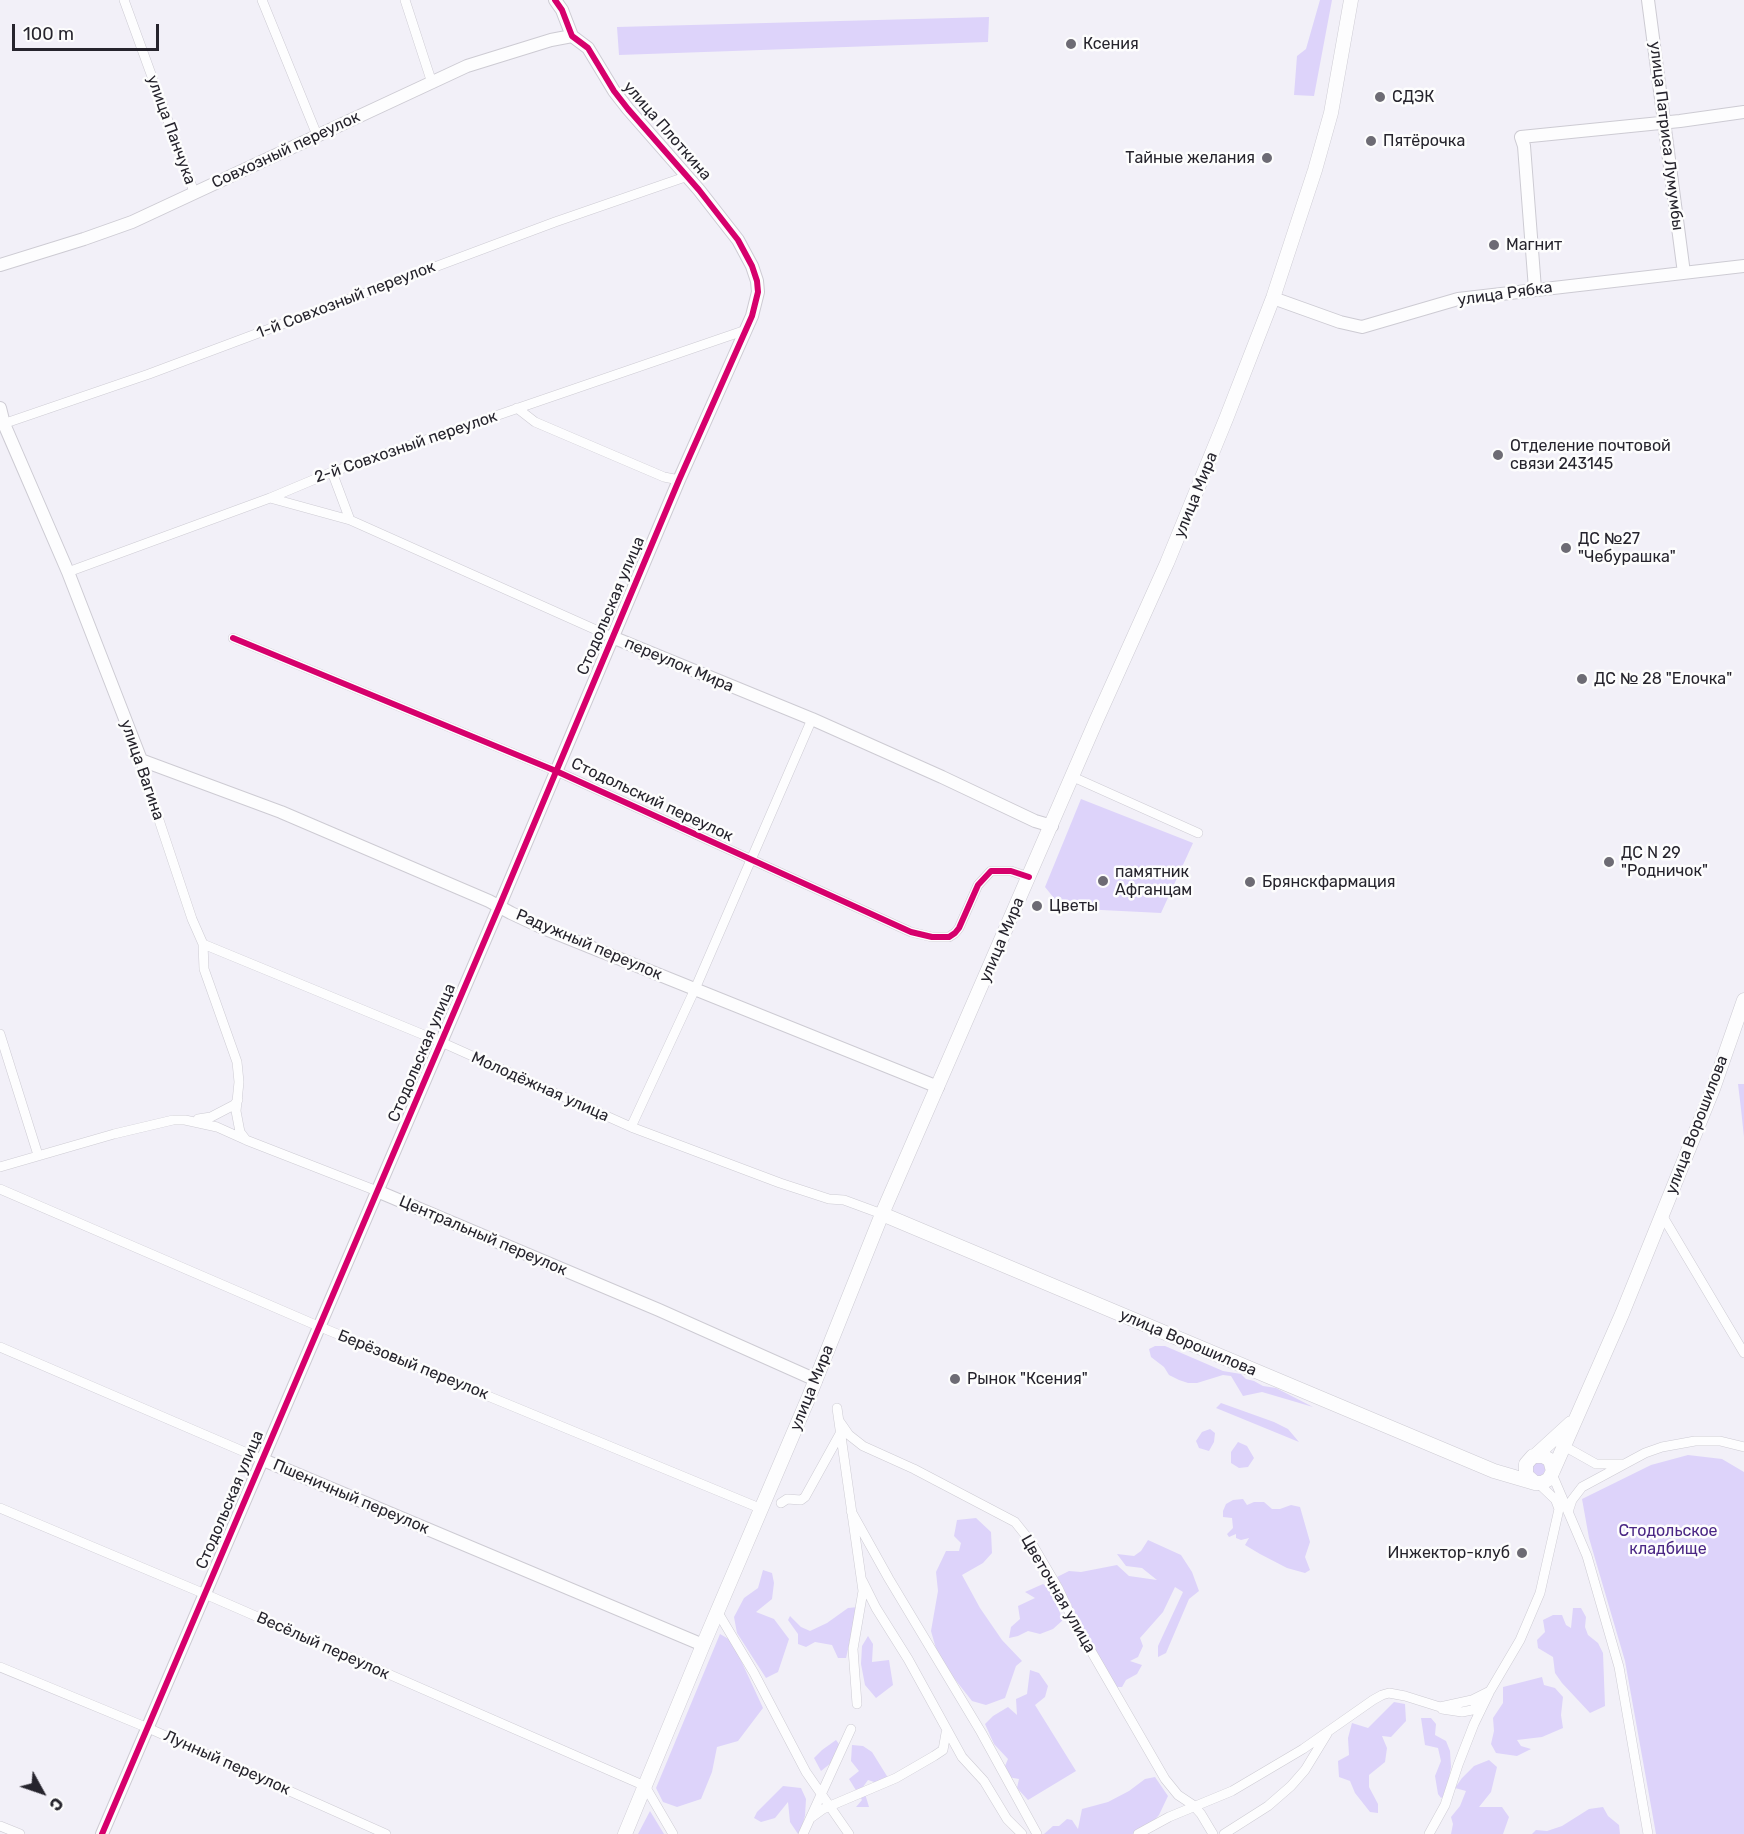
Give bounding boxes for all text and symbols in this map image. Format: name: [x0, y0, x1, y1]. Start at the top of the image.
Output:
scale bar: [15, 12, 162, 50]
text: 100 m: [23, 23, 74, 45]
place label: Ксения: [1083, 34, 1139, 54]
marker: Ксения: [1064, 37, 1078, 51]
street label: улица Патриса Лумумбы: [1645, 40, 1687, 232]
street label: улица Панчука: [142, 73, 200, 187]
street label: улица Плоткина: [619, 78, 715, 184]
place label: СДЭК: [1392, 87, 1434, 107]
marker: СДЭК: [1373, 90, 1387, 104]
street label: Совхозный переулок: [209, 107, 363, 193]
place label: Пятёрочка: [1383, 131, 1465, 151]
marker: Пятёрочка: [1364, 134, 1378, 148]
place label: Тайные желания: [1125, 148, 1255, 168]
marker: Тайные желания: [1260, 151, 1274, 165]
place label: Магнит: [1506, 235, 1562, 255]
marker: Магнит: [1487, 238, 1501, 252]
street label: 1-й Совхозный переулок: [254, 257, 438, 343]
street label: улица Рябка: [1456, 278, 1554, 310]
street label: 2-й Совхозный переулок: [312, 407, 500, 487]
place label: Отделение почтовой связи 243145: [1510, 436, 1671, 474]
marker: Отделение почтовой связи 243145: [1491, 448, 1505, 462]
street label: улица Мира: [1170, 449, 1222, 541]
place label: ДС №27 "Чебурашка": [1578, 529, 1676, 567]
street label: Стодольская улица: [573, 534, 649, 678]
marker: ДС №27 "Чебурашка": [1559, 541, 1573, 555]
street label: переулок Мира: [622, 633, 736, 697]
place label: ДС № 28 "Елочка": [1594, 669, 1732, 689]
marker: ДС № 28 "Елочка": [1575, 672, 1589, 686]
street label: улица Вагина: [116, 717, 168, 823]
street label: Стодольский переулок: [568, 754, 736, 846]
place label: ДС N 29 "Родничок": [1621, 843, 1708, 881]
marker: ДС N 29 "Родничок": [1602, 855, 1616, 869]
place label: памятник Афганцам: [1115, 862, 1192, 900]
place label: Брянскфармация: [1262, 872, 1396, 892]
marker: памятник Афганцам: [1096, 874, 1110, 888]
marker: Брянскфармация: [1243, 875, 1257, 889]
street label: улица Мира: [975, 894, 1029, 986]
place label: Цветы: [1049, 896, 1098, 916]
marker: Цветы: [1030, 899, 1044, 913]
street label: Радужный переулок: [513, 906, 665, 984]
street label: Стодольская улица: [384, 981, 460, 1125]
street label: Молодёжная улица: [468, 1048, 612, 1126]
street label: улица Ворошилова: [1662, 1053, 1732, 1197]
street label: Центральный переулок: [396, 1192, 570, 1280]
street label: улица Ворошилова: [1117, 1305, 1259, 1381]
street label: Берёзовый переулок: [335, 1326, 491, 1404]
street label: улица Мира: [786, 1342, 838, 1434]
place label: Рынок "Ксения": [967, 1369, 1088, 1389]
marker: Рынок "Ксения": [948, 1372, 962, 1386]
street label: Стодольская улица: [192, 1428, 268, 1572]
street label: Пшеничный переулок: [270, 1455, 432, 1539]
park label: Стодольское кладбище: [1618, 1521, 1718, 1559]
street label: Цветочная улица: [1016, 1532, 1100, 1656]
place label: Инжектор-клуб: [1387, 1543, 1510, 1563]
marker: Инжектор-клуб: [1515, 1546, 1529, 1560]
street label: Весёлый переулок: [254, 1608, 392, 1684]
street label: Лунный переулок: [161, 1726, 293, 1800]
north arrow: [12, 1762, 72, 1822]
text: С: [45, 1793, 67, 1814]

